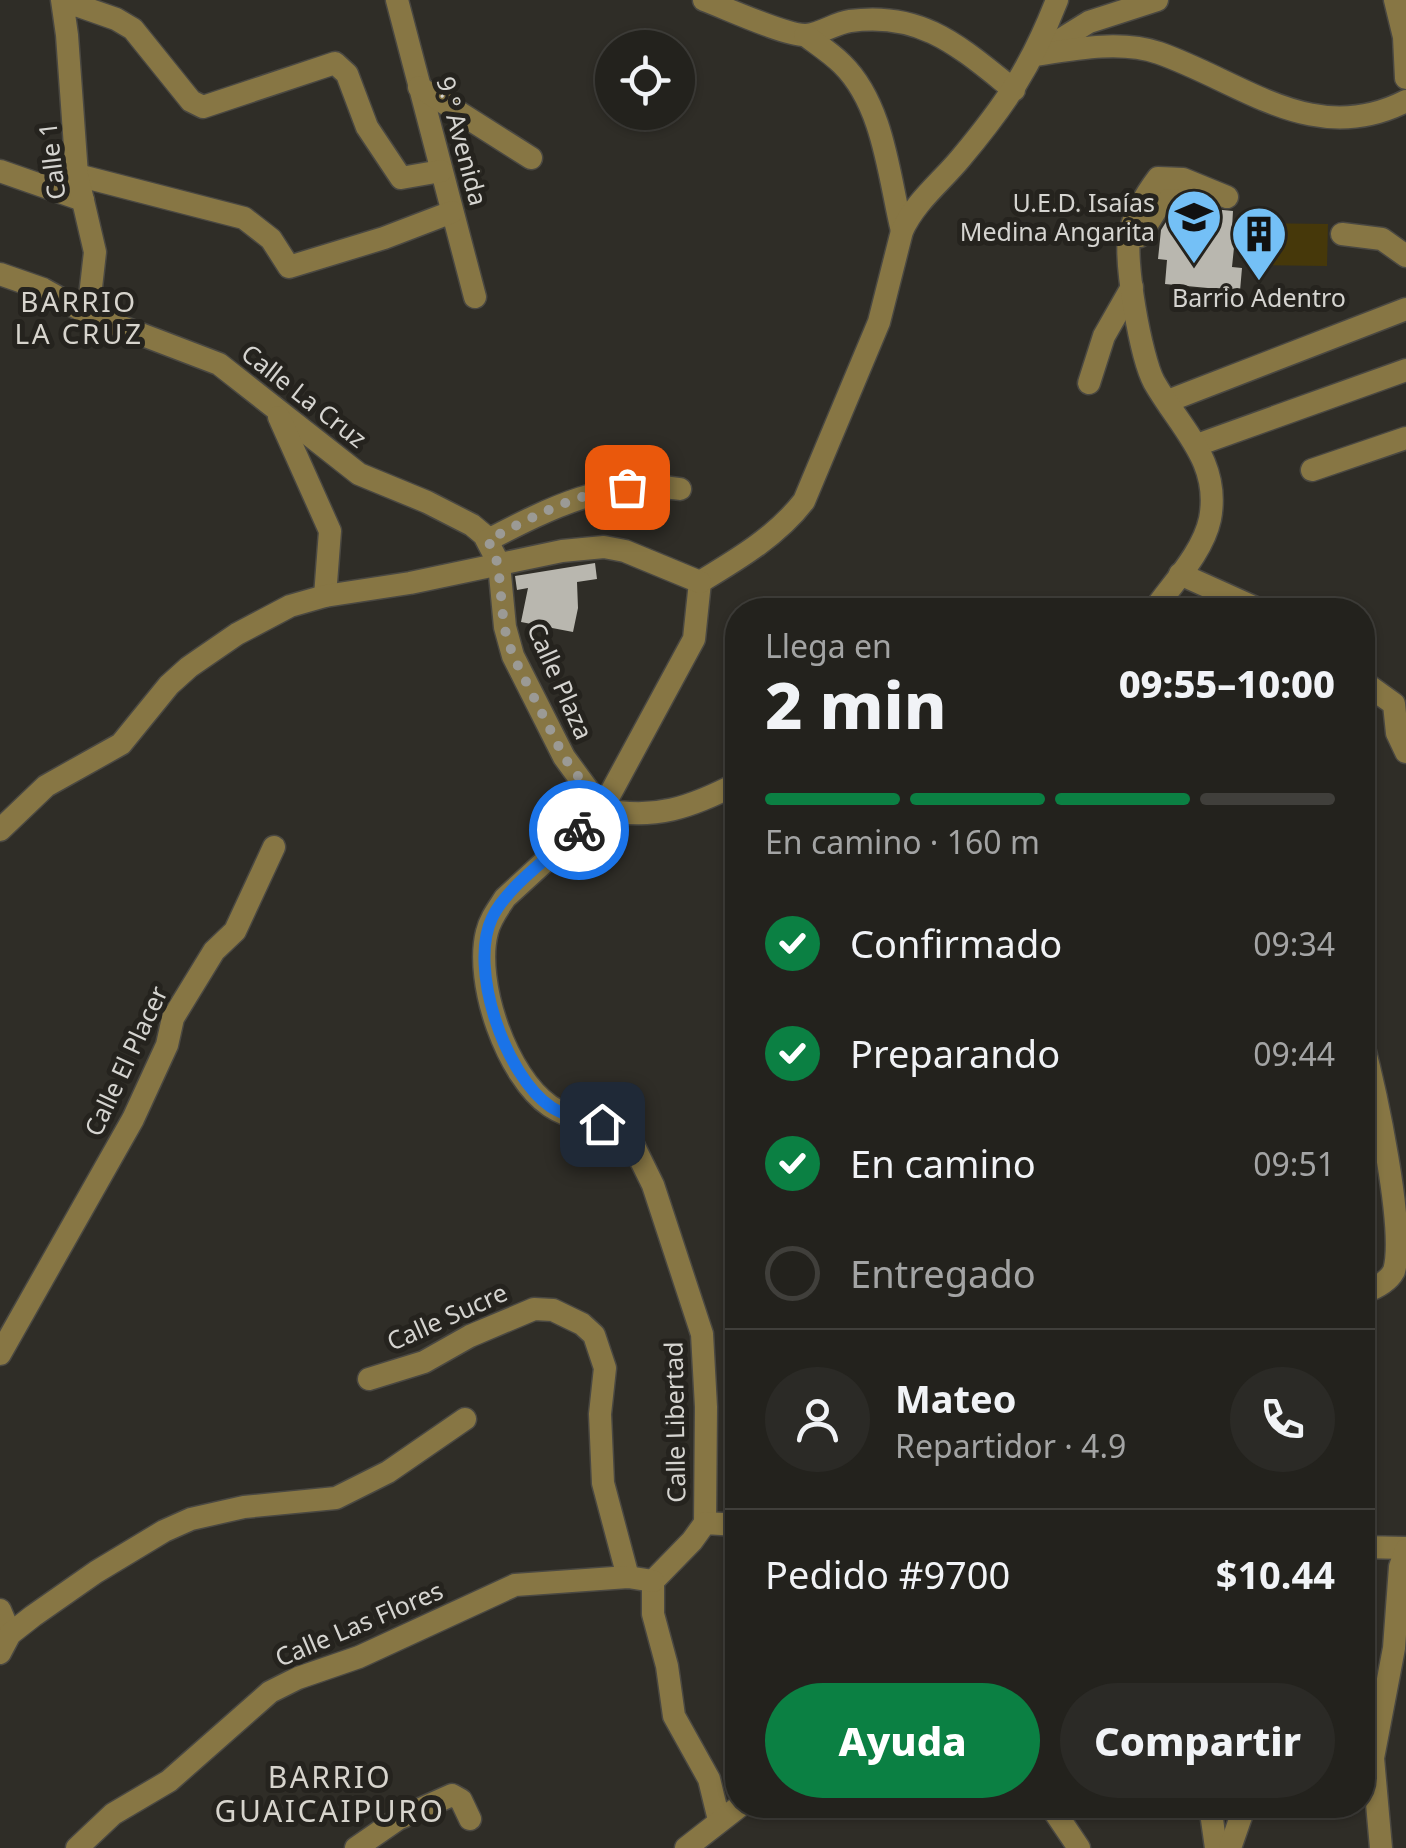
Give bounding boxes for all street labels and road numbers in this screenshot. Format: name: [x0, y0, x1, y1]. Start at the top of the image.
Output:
street label: 9.° Avenida: [429, 72, 497, 209]
street label: Calle 1: [29, 121, 73, 202]
street label: Calle La Cruz: [235, 336, 374, 455]
street label: Calle Plaza: [520, 617, 602, 744]
street label: Calle El Placer: [75, 980, 175, 1141]
street label: Calle Sucre: [381, 1274, 512, 1358]
street label: Calle Libertad: [656, 1341, 692, 1503]
street label: Calle Las Flores: [269, 1572, 448, 1674]

